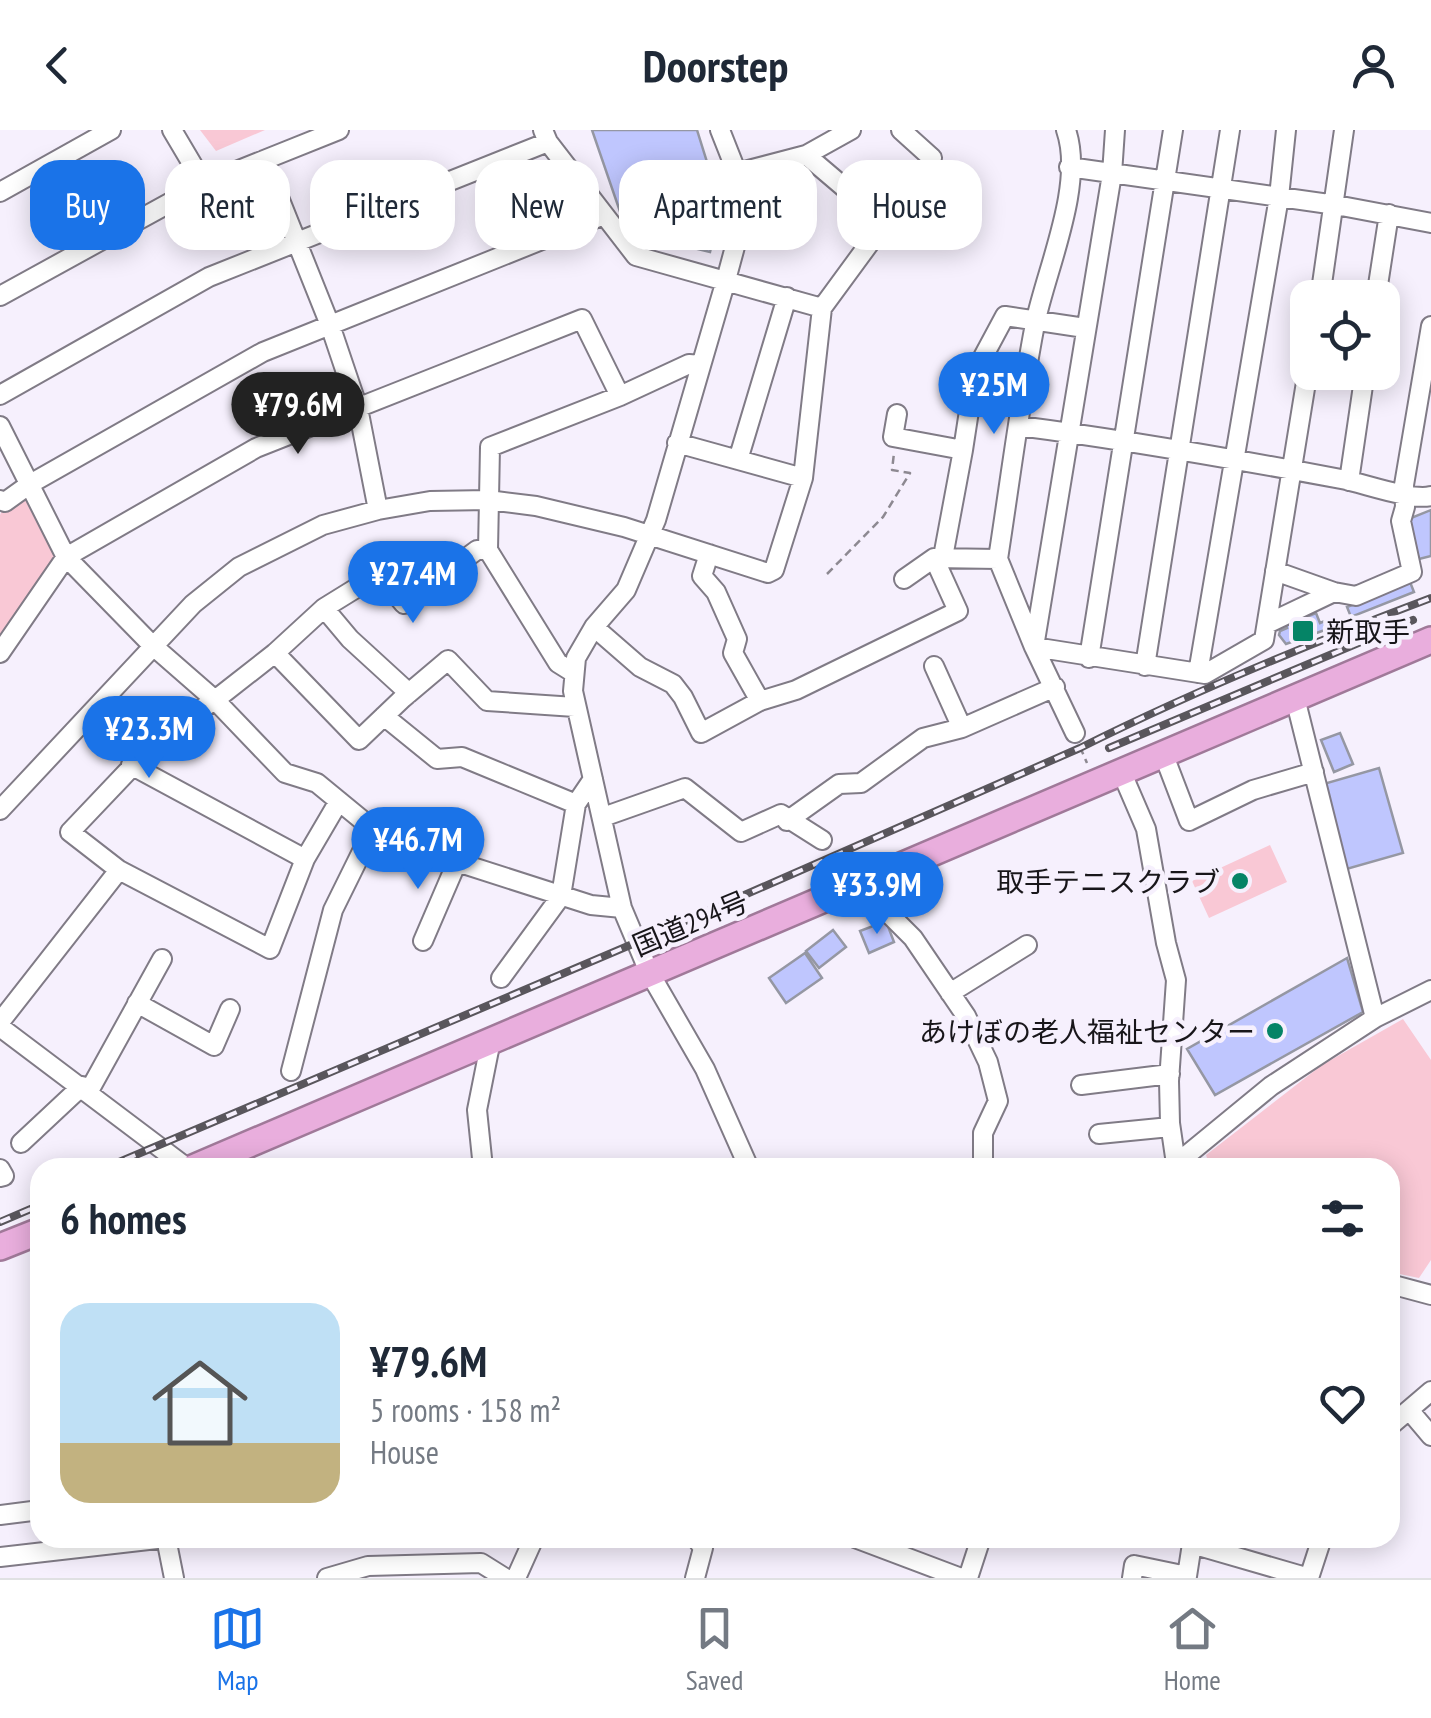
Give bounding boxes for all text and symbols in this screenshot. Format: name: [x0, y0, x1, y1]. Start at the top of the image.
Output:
text: Doorstep: [643, 36, 788, 94]
icon: back: [30, 38, 85, 93]
icon: person: [1346, 38, 1401, 93]
chip: Buy: [30, 160, 145, 250]
chip: Rent: [165, 160, 290, 250]
chip: Filters: [310, 160, 455, 250]
chip: New: [475, 160, 599, 250]
chip: Apartment: [619, 160, 817, 250]
chip: House: [837, 160, 982, 250]
map controls: [1290, 280, 1400, 390]
button: locate: [1290, 280, 1400, 390]
pin: ¥25M: [935, 352, 1053, 437]
text: ¥25M: [960, 363, 1028, 405]
pin: ¥79.6M: [217, 372, 379, 457]
text: ¥79.6M: [253, 383, 343, 425]
pin: ¥27.4M: [332, 541, 494, 626]
text: ¥27.4M: [370, 552, 456, 594]
place label: 新取手: [1326, 613, 1410, 650]
marker: 新取手: [1290, 618, 1316, 644]
pin: ¥23.3M: [68, 696, 230, 781]
text: ¥23.3M: [104, 707, 194, 749]
pin: ¥46.7M: [337, 807, 499, 892]
text: ¥46.7M: [373, 818, 463, 860]
pin: ¥33.9M: [796, 852, 958, 937]
text: ¥33.9M: [832, 863, 922, 905]
place label: 取手テニスクラブ: [996, 863, 1220, 900]
marker: 取手テニスクラブ: [1229, 870, 1251, 892]
street label: 国道294号: [627, 882, 753, 964]
place label: あけぼの老人福祉センター: [919, 1013, 1255, 1050]
marker: あけぼの老人福祉センター: [1264, 1020, 1286, 1042]
text: 6 homes: [60, 1191, 187, 1246]
icon: filters: [1315, 1191, 1370, 1246]
text: ¥79.6M: [370, 1334, 487, 1389]
icon: home: [140, 1343, 260, 1463]
icon: heart: [1315, 1376, 1370, 1431]
text: 5 rooms · 158 m²: [370, 1389, 561, 1431]
text: House: [370, 1431, 439, 1473]
tab: Map: [210, 1601, 265, 1698]
tab: Saved: [686, 1601, 743, 1698]
tab: Home: [1164, 1601, 1221, 1698]

